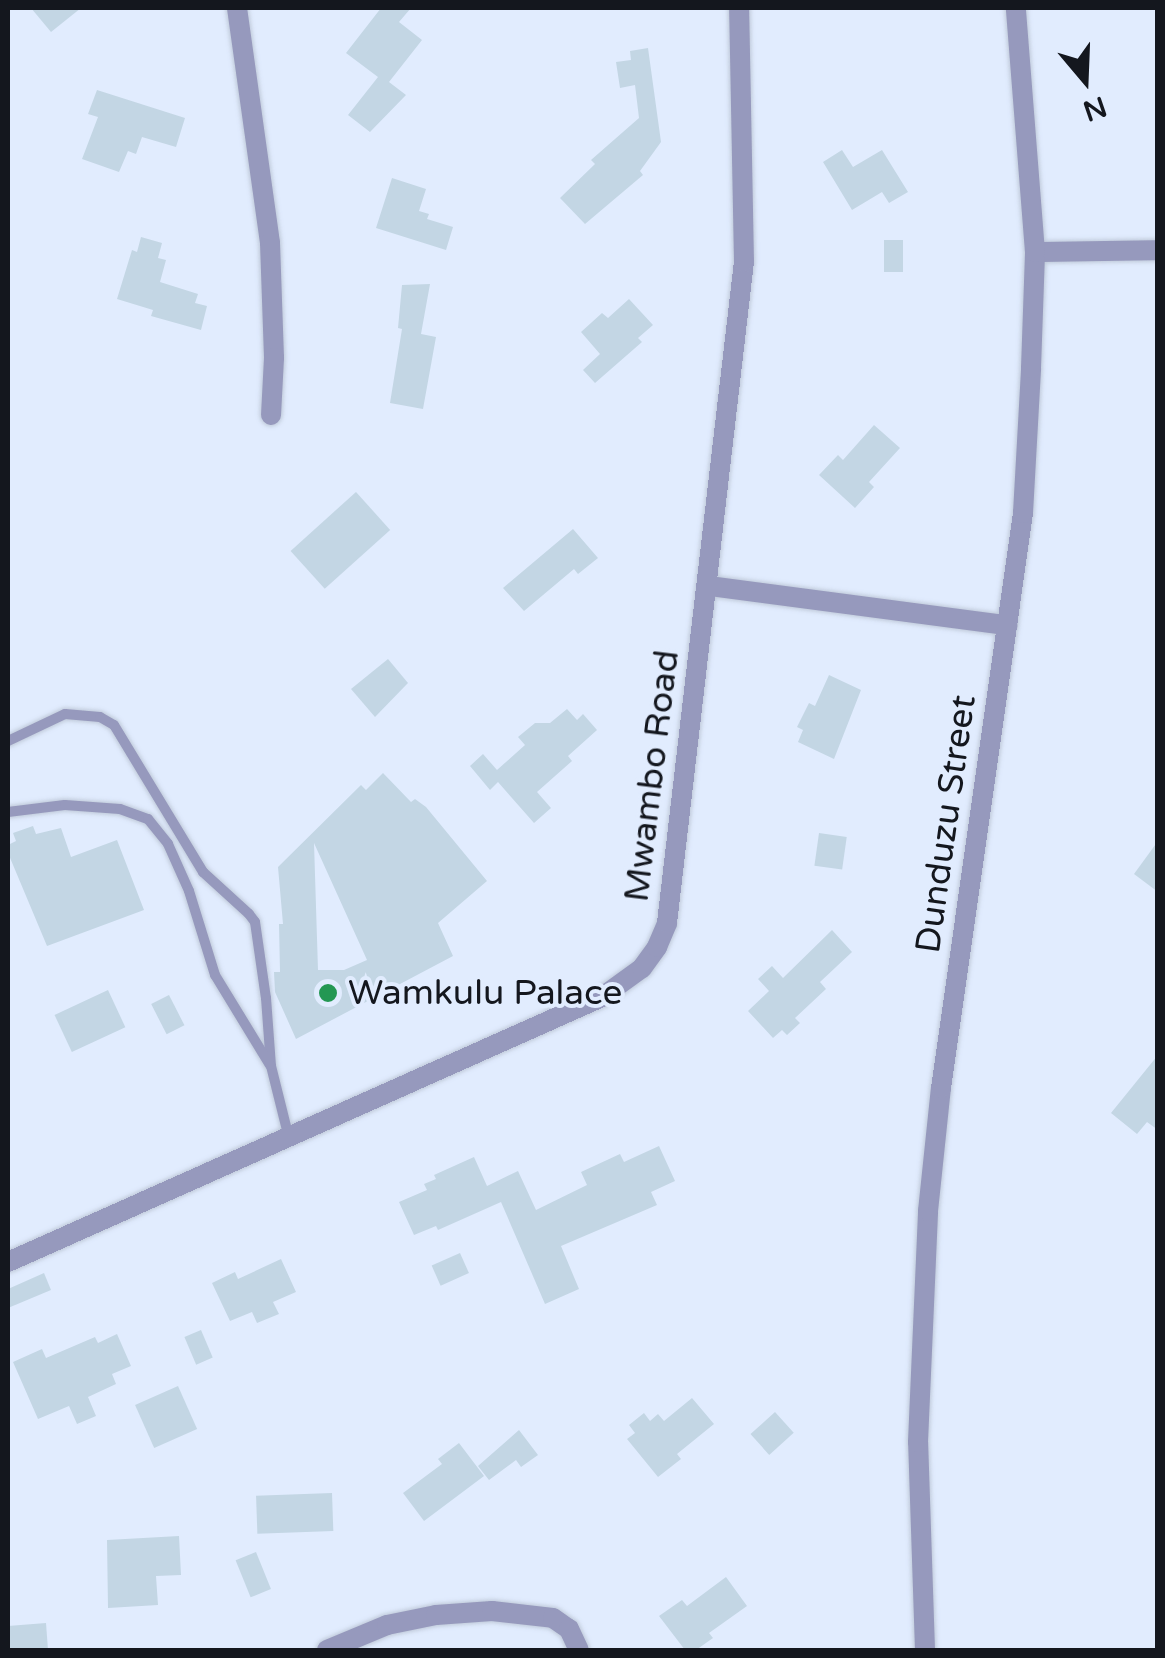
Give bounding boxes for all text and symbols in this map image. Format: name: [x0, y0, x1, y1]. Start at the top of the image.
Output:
north arrow: [1035, 30, 1135, 130]
text: N: [1079, 89, 1111, 128]
street label: Mwambo Road: [616, 648, 688, 904]
street label: Dunduzu Street: [907, 692, 985, 956]
place label: Wamkulu Palace: [348, 972, 622, 1014]
marker: Wamkulu Palace: [317, 982, 339, 1004]

